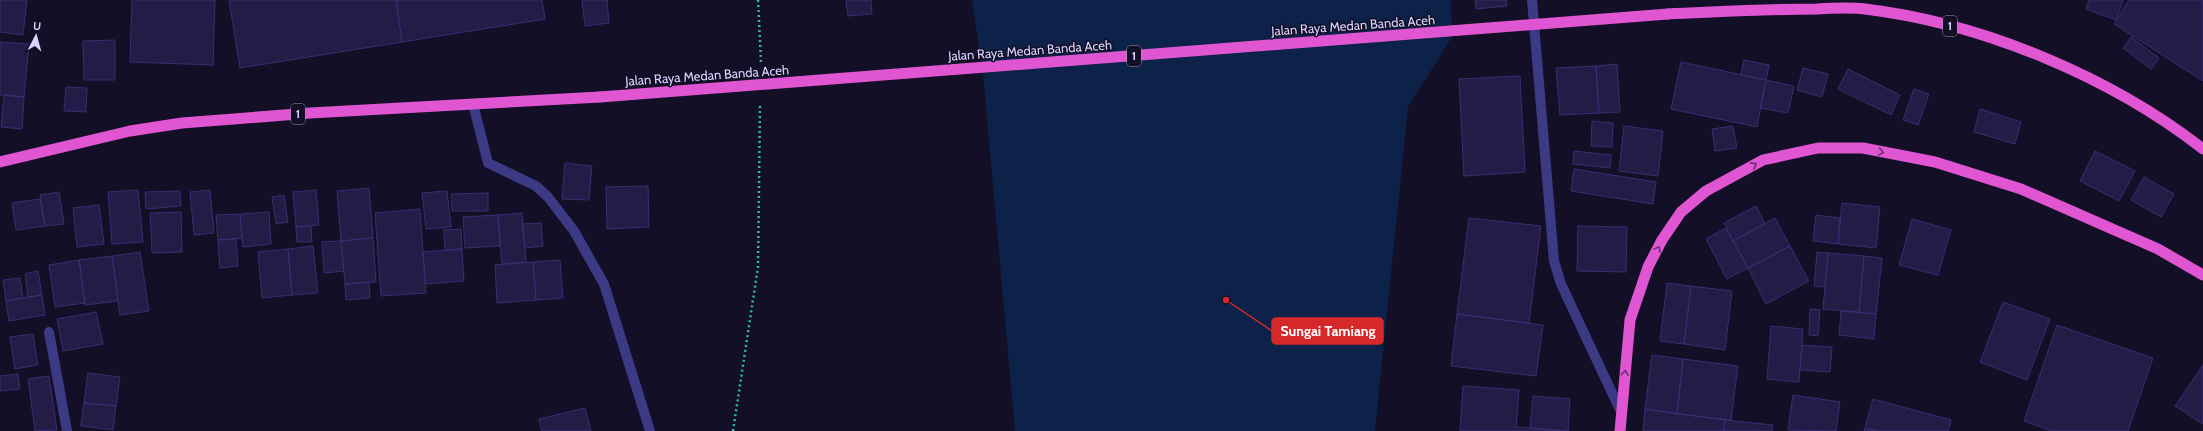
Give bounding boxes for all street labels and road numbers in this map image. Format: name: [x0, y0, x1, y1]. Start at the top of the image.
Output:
street label: Jalan Raya Medan Banda Aceh: [1270, 11, 1435, 39]
road number: 1: [1943, 16, 1957, 36]
street label: Jalan Raya Medan Banda Aceh: [947, 36, 1112, 64]
road number: 1: [1127, 46, 1141, 66]
street label: Jalan Raya Medan Banda Aceh: [624, 61, 789, 89]
road number: 1: [291, 104, 305, 124]

